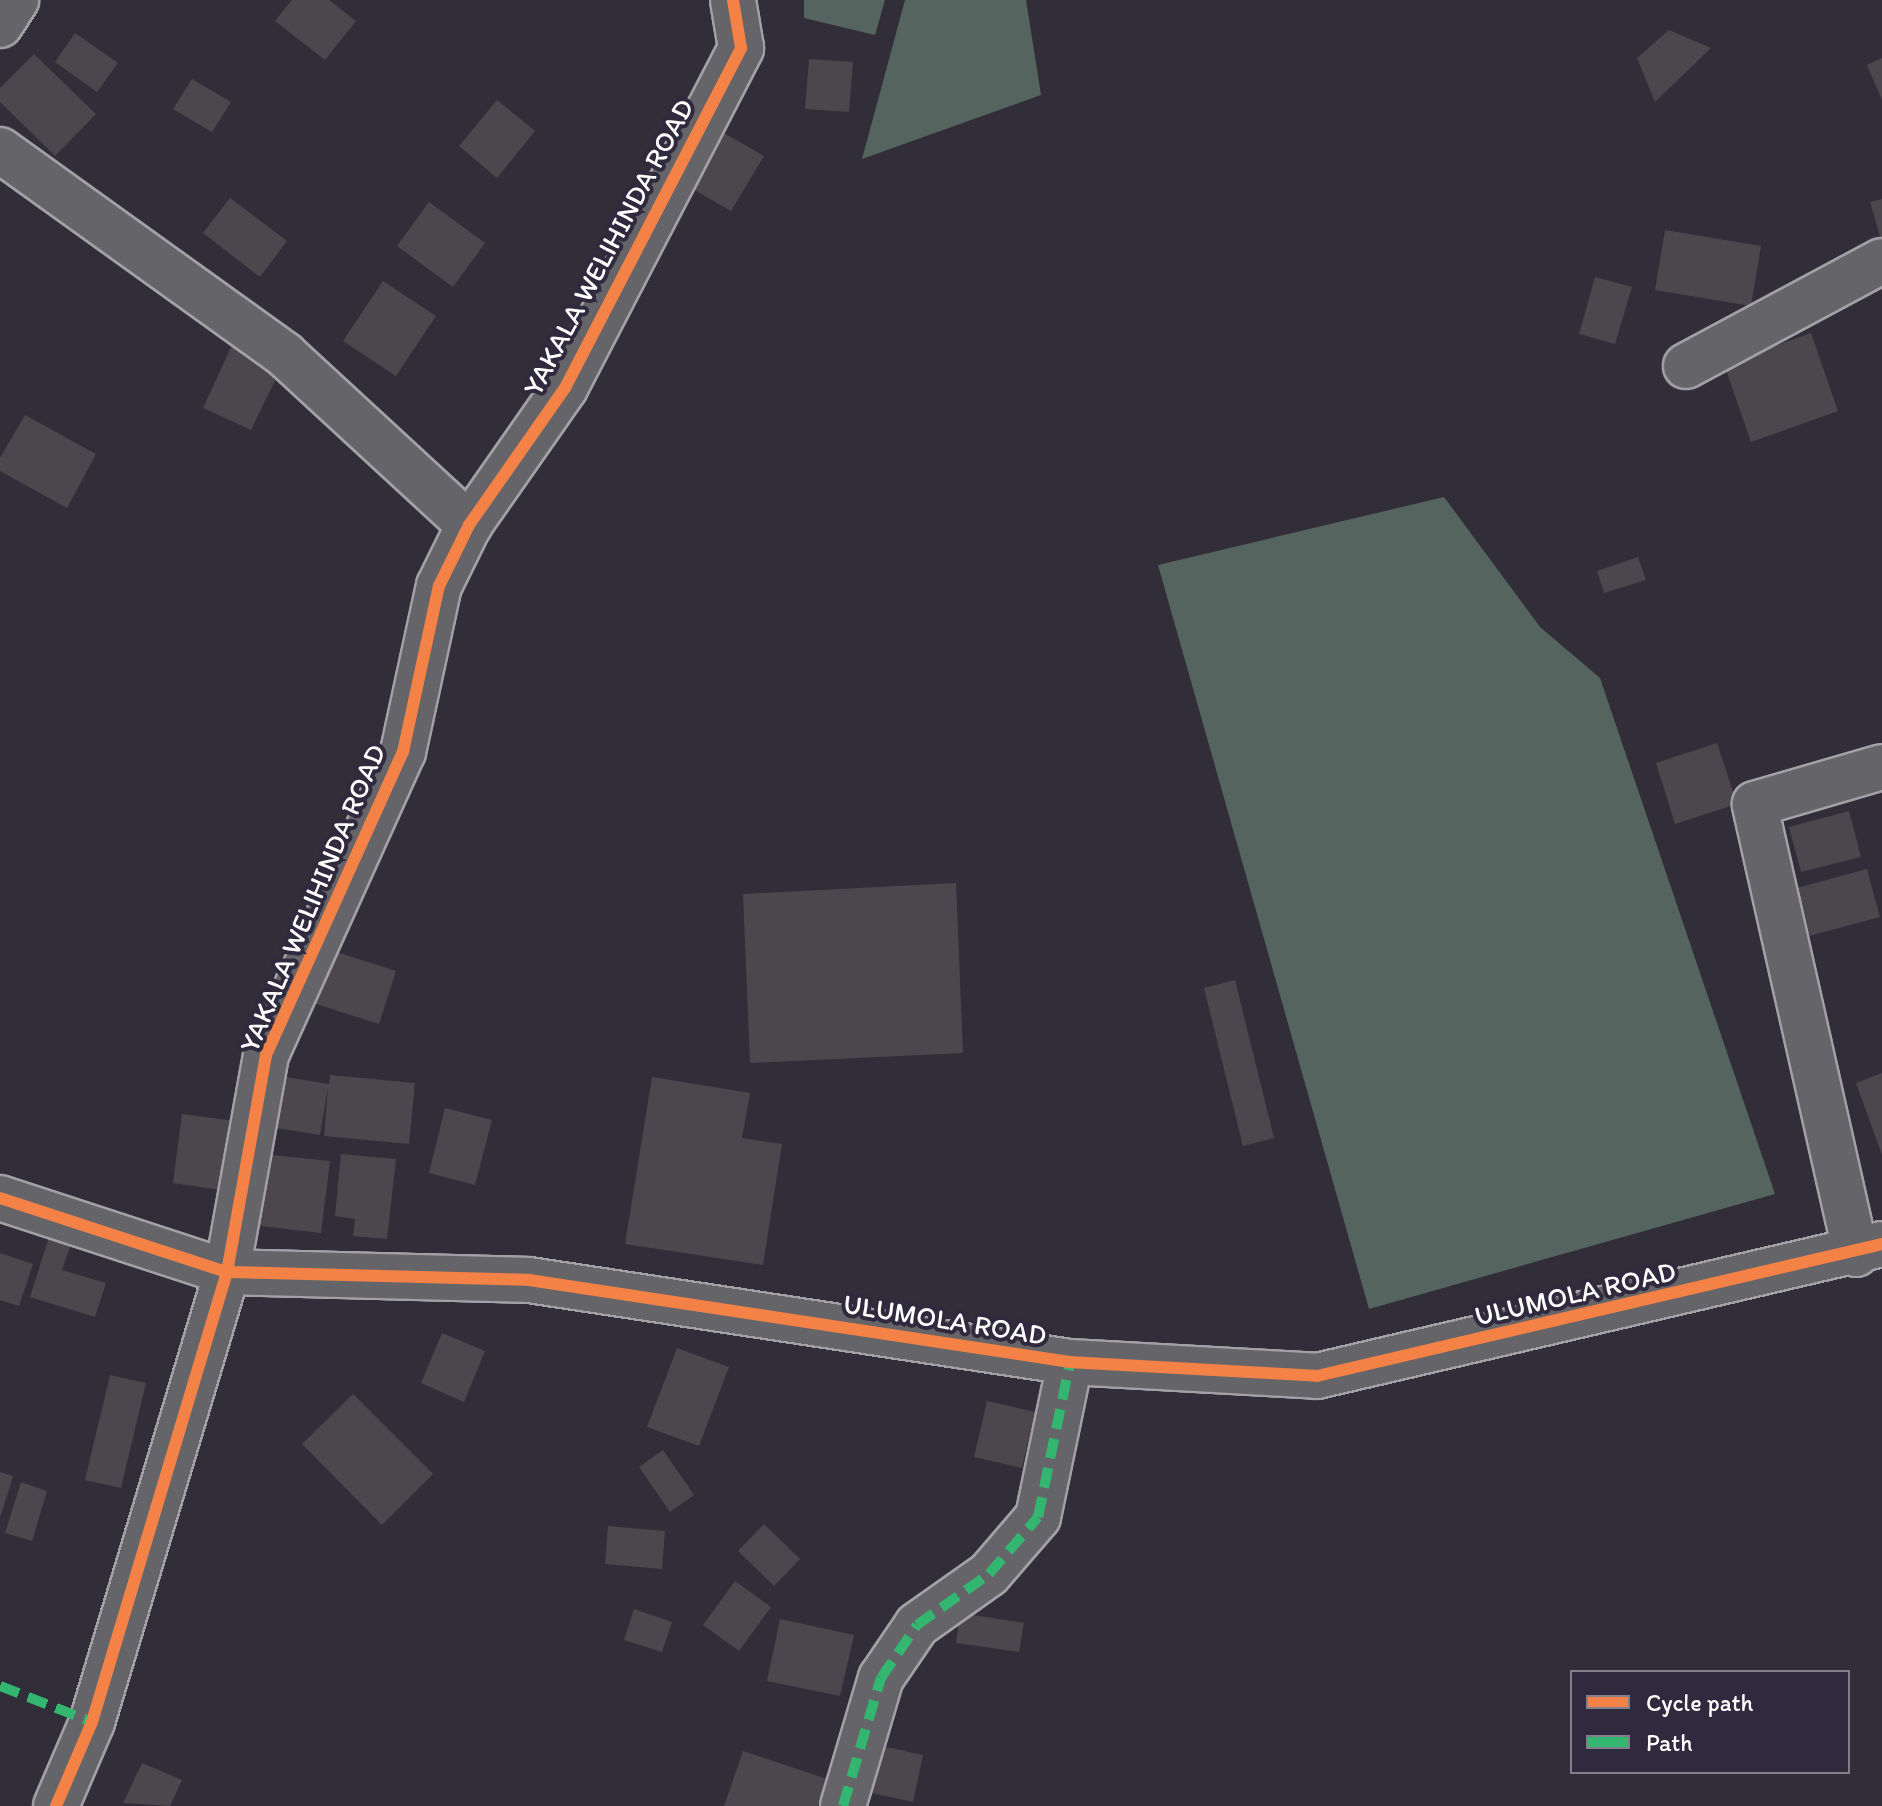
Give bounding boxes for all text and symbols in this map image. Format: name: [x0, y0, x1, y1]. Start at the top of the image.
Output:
street label: YAKALA WELIHINDA ROAD: [516, 93, 700, 401]
street label: YAKALA WELIHINDA ROAD: [232, 739, 392, 1057]
street label: ULUMOLA ROAD: [1471, 1254, 1679, 1332]
street label: ULUMOLA ROAD: [841, 1286, 1049, 1352]
legend: [1570, 1670, 1850, 1774]
text: Cycle path: [1646, 1688, 1753, 1717]
text: Path: [1646, 1728, 1693, 1757]

